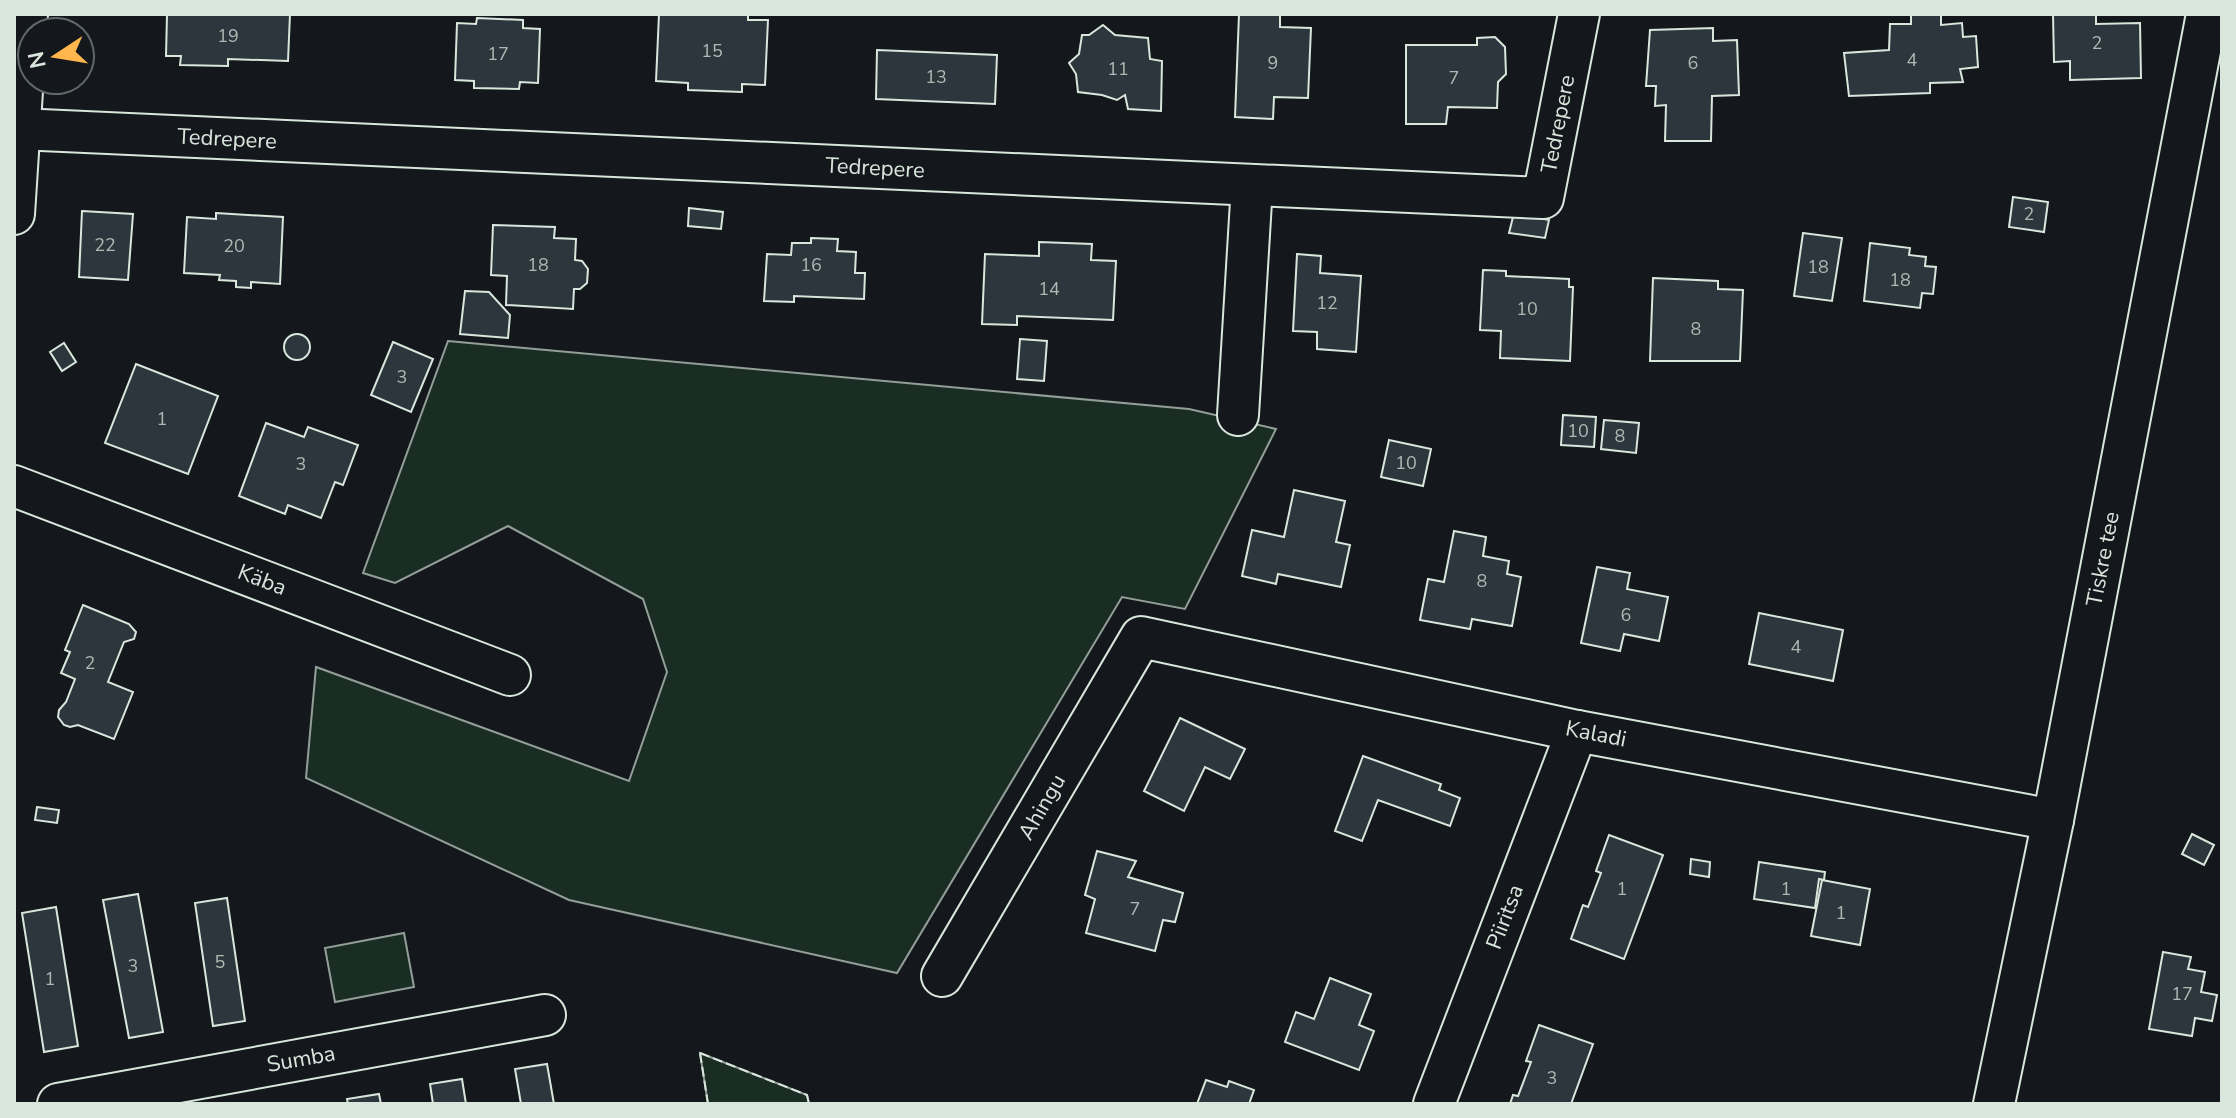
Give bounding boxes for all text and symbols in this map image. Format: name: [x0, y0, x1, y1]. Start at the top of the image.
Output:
north arrow: [16, 16, 96, 96]
house number: 19: [217, 24, 239, 48]
house number: 2: [2092, 31, 2102, 55]
house number: 15: [701, 39, 723, 63]
house number: 17: [487, 42, 509, 66]
house number: 4: [1907, 48, 1918, 72]
text: N: [21, 49, 54, 71]
house number: 9: [1268, 51, 1278, 75]
house number: 6: [1688, 51, 1698, 75]
house number: 11: [1107, 57, 1129, 81]
house number: 13: [925, 65, 947, 89]
house number: 7: [1449, 66, 1459, 90]
street label: Tedrepere: [1534, 72, 1582, 176]
street label: Tedrepere: [177, 121, 277, 157]
street label: Tedrepere: [825, 150, 925, 186]
house number: 2: [2024, 202, 2034, 226]
house number: 22: [94, 233, 116, 257]
house number: 20: [223, 234, 245, 258]
house number: 18: [527, 253, 549, 277]
house number: 16: [800, 253, 822, 277]
house number: 18: [1807, 255, 1829, 279]
house number: 18: [1889, 268, 1911, 292]
house number: 14: [1038, 277, 1060, 301]
house number: 12: [1316, 291, 1338, 315]
house number: 10: [1516, 297, 1538, 321]
house number: 8: [1691, 317, 1701, 341]
house number: 3: [397, 365, 407, 389]
house number: 1: [157, 407, 167, 431]
house number: 10: [1567, 419, 1589, 443]
house number: 8: [1615, 424, 1625, 448]
house number: 10: [1395, 451, 1417, 475]
house number: 3: [296, 452, 306, 476]
street label: Tiskre tee: [2079, 509, 2127, 609]
street label: Käba: [233, 557, 291, 603]
house number: 8: [1477, 569, 1487, 593]
house number: 6: [1621, 603, 1631, 627]
house number: 4: [1791, 635, 1802, 659]
house number: 2: [85, 651, 95, 675]
street label: Kaladi: [1563, 713, 1629, 755]
street label: Ahingu: [1011, 769, 1073, 845]
house number: 1: [1617, 877, 1627, 901]
house number: 1: [1781, 877, 1791, 901]
street label: Piiritsa: [1479, 880, 1531, 954]
house number: 7: [1130, 897, 1140, 921]
house number: 1: [1836, 901, 1846, 925]
house number: 5: [215, 950, 225, 974]
house number: 3: [128, 954, 138, 978]
house number: 1: [45, 967, 55, 991]
house number: 17: [2171, 982, 2193, 1006]
street label: Sumba: [264, 1038, 338, 1080]
house number: 3: [1547, 1066, 1557, 1090]

